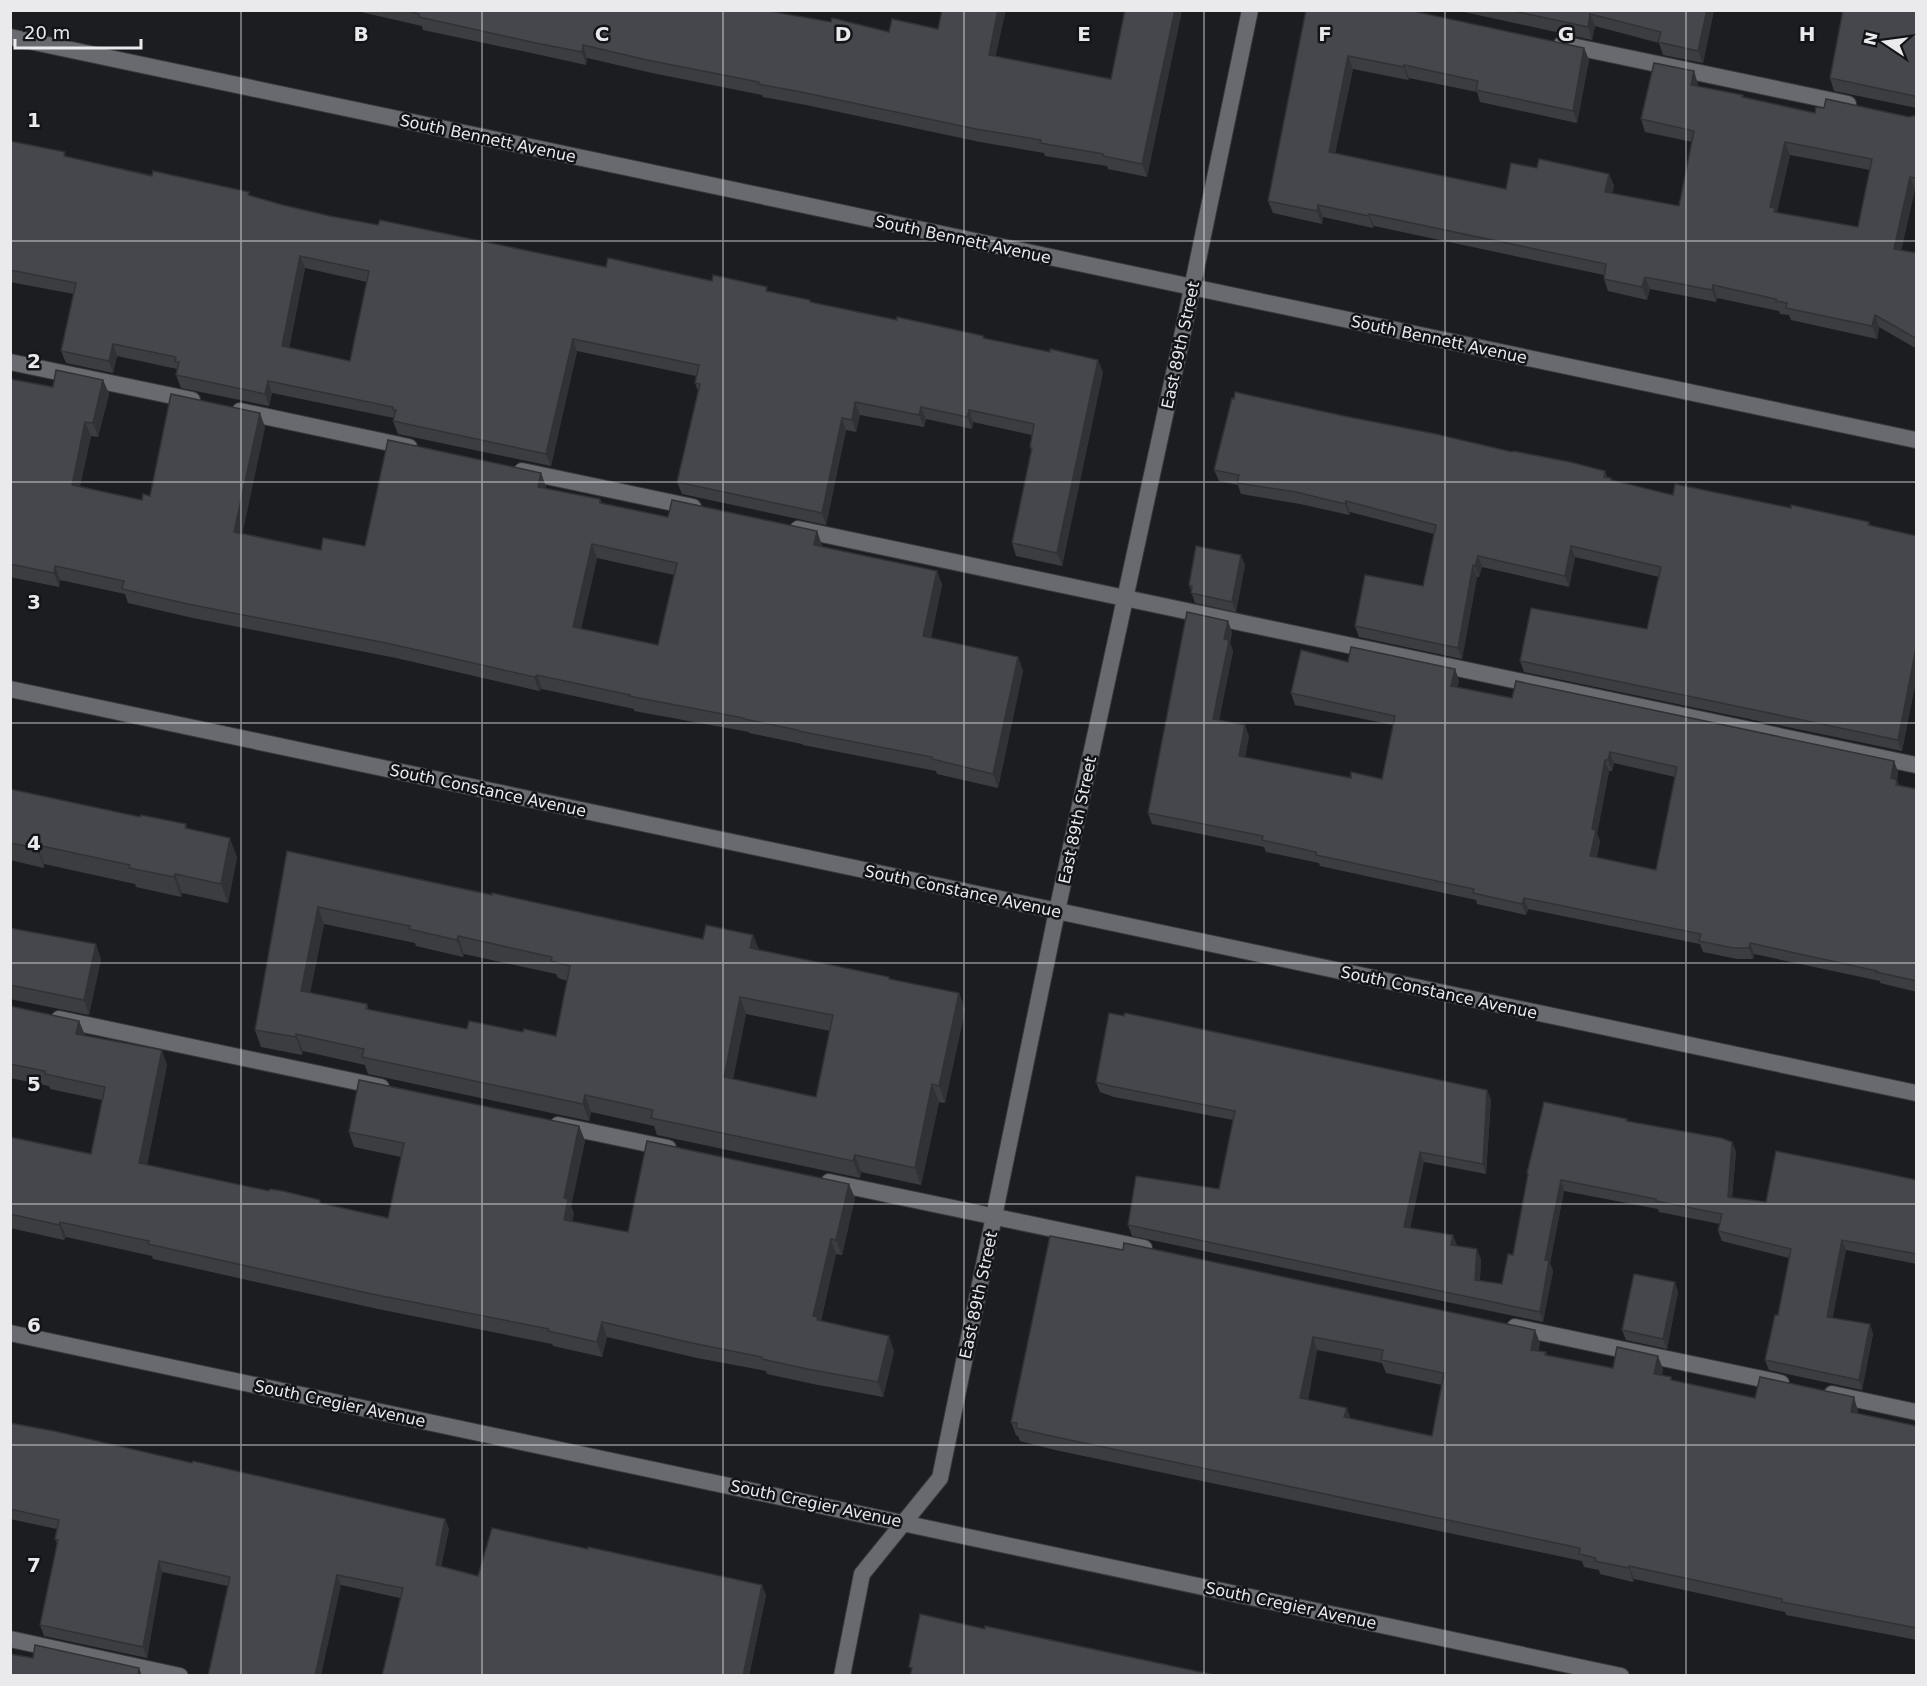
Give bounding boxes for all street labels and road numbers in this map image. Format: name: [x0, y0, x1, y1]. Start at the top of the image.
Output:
street label: South Bennett Avenue: [398, 111, 578, 166]
street label: South Bennett Avenue: [873, 212, 1053, 267]
street label: East 89th Street: [1158, 280, 1203, 411]
street label: South Bennett Avenue: [1349, 312, 1529, 367]
street label: East 89th Street: [1055, 755, 1100, 886]
street label: South Constance Avenue: [388, 760, 588, 821]
street label: South Constance Avenue: [863, 861, 1063, 922]
street label: South Constance Avenue: [1339, 962, 1539, 1023]
street label: East 89th Street: [956, 1230, 1001, 1361]
street label: South Cregier Avenue: [253, 1376, 427, 1431]
street label: South Cregier Avenue: [729, 1476, 903, 1531]
street label: South Cregier Avenue: [1204, 1578, 1378, 1633]

